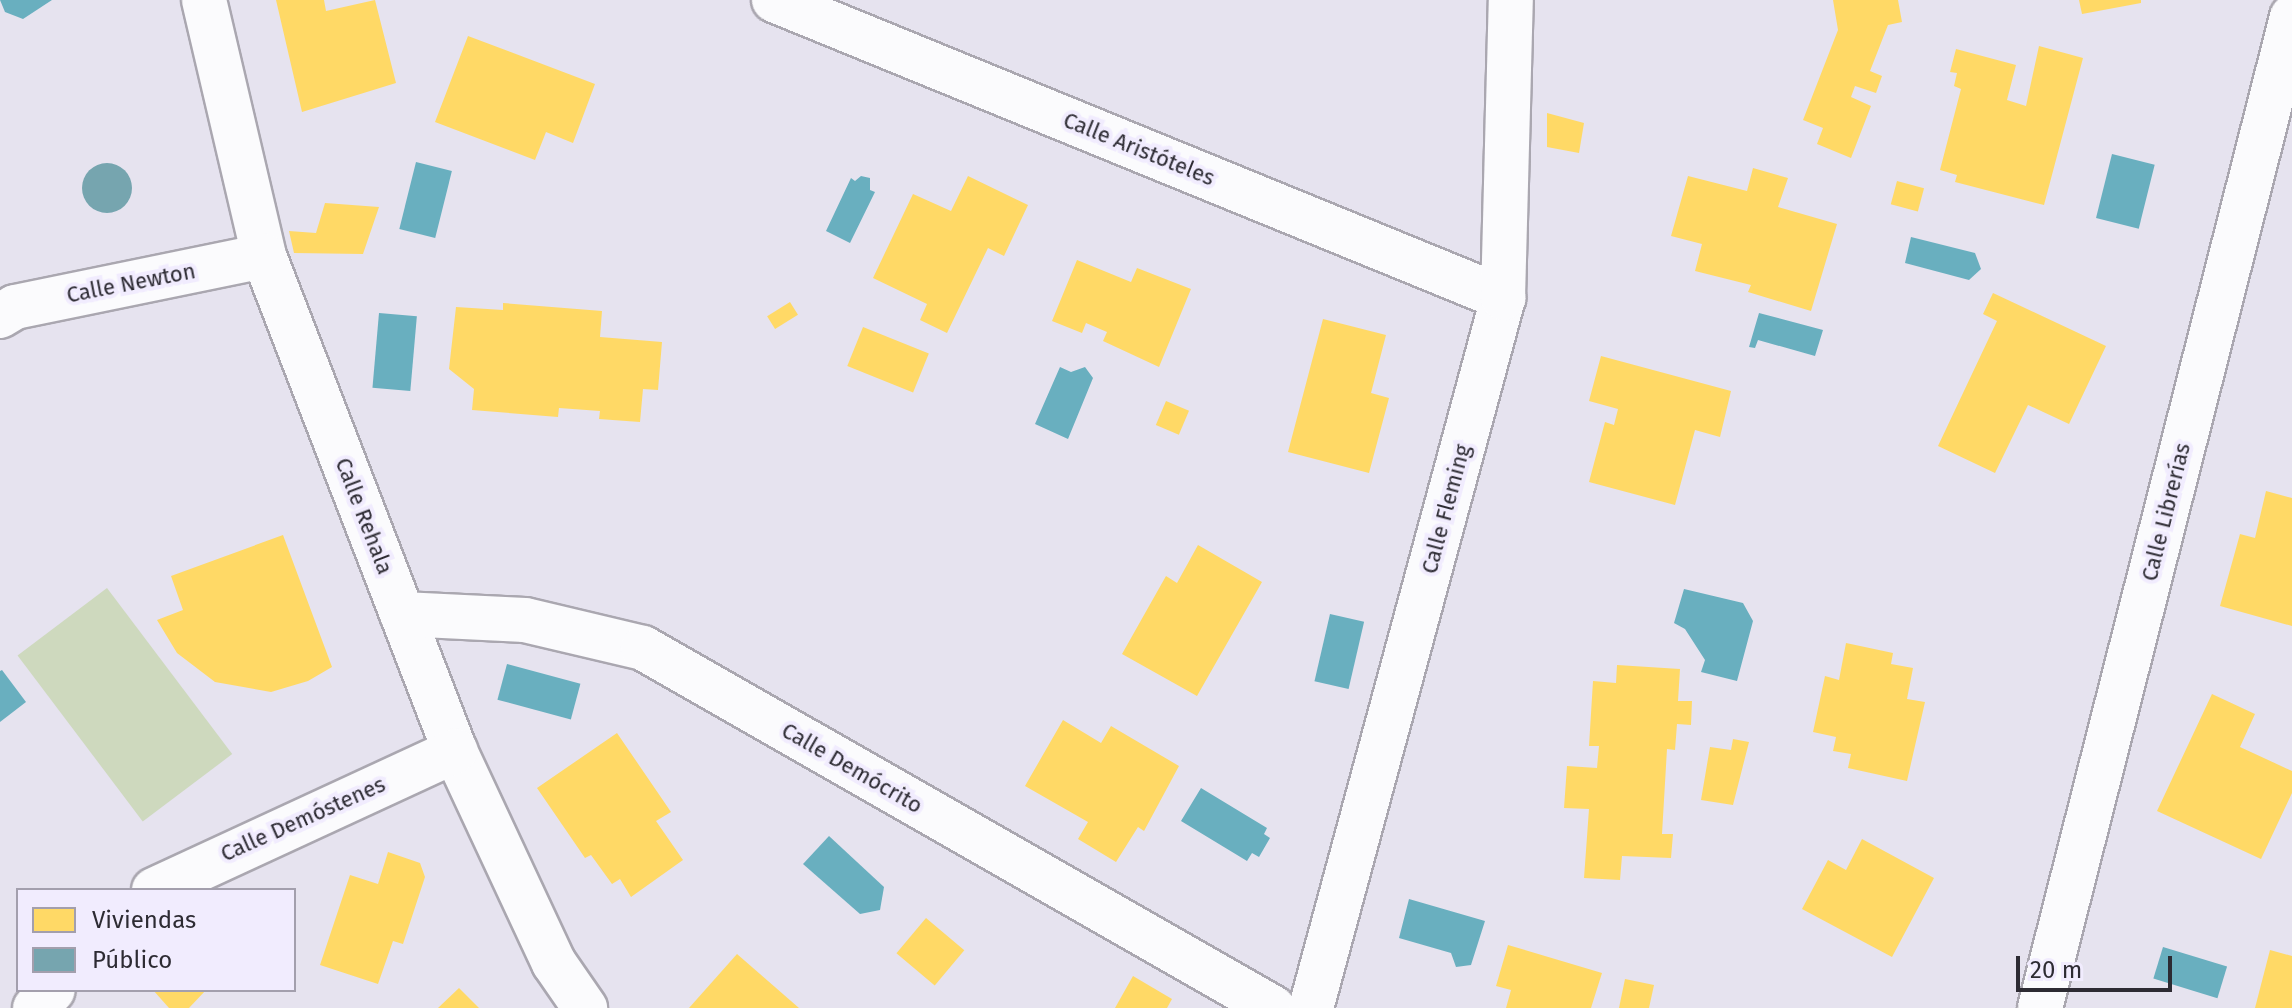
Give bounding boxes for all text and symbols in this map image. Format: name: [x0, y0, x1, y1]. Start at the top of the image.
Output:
street label: Calle Aristóteles: [1060, 107, 1218, 191]
street label: Calle Newton: [64, 258, 198, 308]
street label: Calle Librerías: [2136, 440, 2196, 584]
street label: Calle Fleming: [1416, 441, 1476, 577]
street label: Calle Rehala: [330, 454, 398, 578]
street label: Calle Demócrito: [777, 717, 927, 819]
street label: Calle Demóstenes: [217, 771, 389, 867]
legend: [16, 888, 296, 992]
text: Viviendas: [92, 906, 196, 934]
scale bar: [2020, 940, 2176, 990]
text: Público: [92, 946, 172, 974]
text: 20 m: [2030, 956, 2082, 984]

